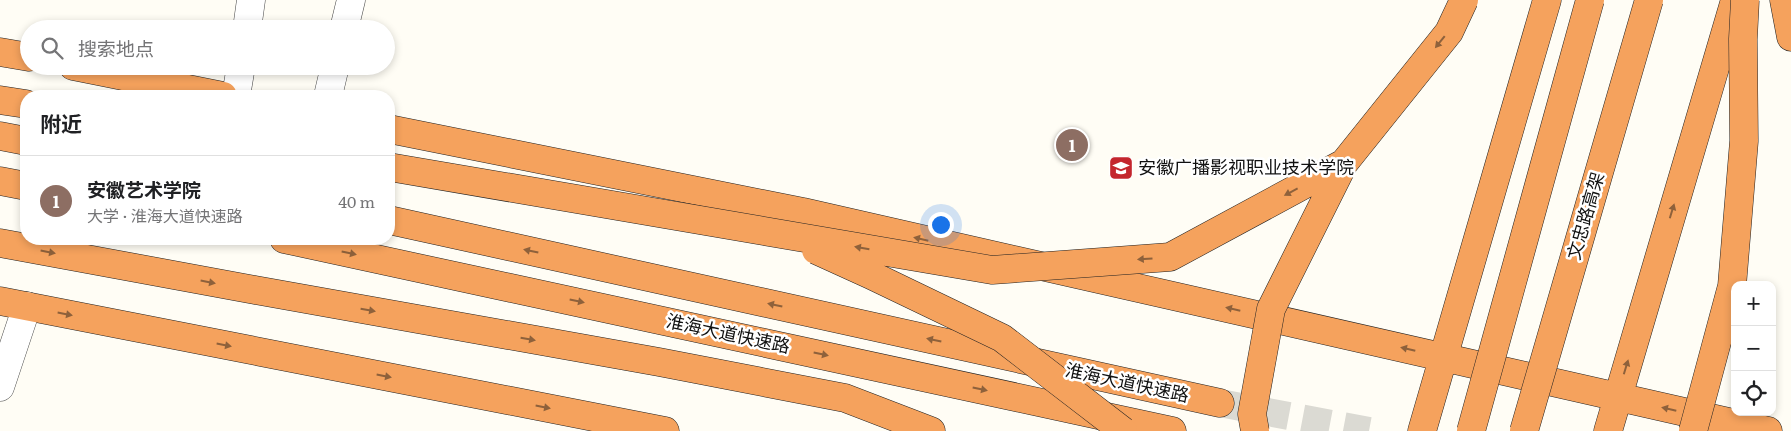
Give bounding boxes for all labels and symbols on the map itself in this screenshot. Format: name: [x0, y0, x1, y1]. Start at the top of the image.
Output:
one-way arrow: [1435, 35, 1446, 48]
pin: 1: [1056, 126, 1088, 164]
place label: 安徽广播影视职业技术学院: [1138, 153, 1354, 180]
school or university icon: 安徽广播影视职业技术学院: [1108, 155, 1134, 181]
street label: 文忠路高架: [1559, 169, 1610, 263]
one-way arrow: [1283, 188, 1298, 196]
one-way arrow: [1669, 204, 1677, 219]
your location: [928, 212, 954, 238]
one-way arrow: [913, 235, 928, 243]
one-way arrow: [854, 243, 870, 251]
one-way arrow: [523, 247, 538, 255]
one-way arrow: [40, 248, 56, 256]
one-way arrow: [342, 249, 358, 257]
one-way arrow: [1137, 256, 1153, 264]
one-way arrow: [200, 278, 216, 286]
one-way arrow: [569, 297, 584, 305]
one-way arrow: [767, 301, 782, 309]
one-way arrow: [1225, 305, 1240, 313]
street label: 淮海大道快速路: [664, 306, 793, 359]
one-way arrow: [360, 307, 376, 315]
one-way arrow: [57, 310, 73, 318]
one-way arrow: [520, 335, 536, 343]
one-way arrow: [926, 336, 941, 344]
one-way arrow: [217, 341, 232, 349]
one-way arrow: [1401, 345, 1416, 353]
one-way arrow: [813, 350, 828, 358]
street label: 淮海大道快速路: [1063, 355, 1192, 408]
one-way arrow: [1622, 360, 1630, 375]
one-way arrow: [376, 372, 392, 380]
one-way arrow: [972, 385, 987, 393]
one-way arrow: [536, 403, 551, 411]
one-way arrow: [1661, 404, 1677, 412]

